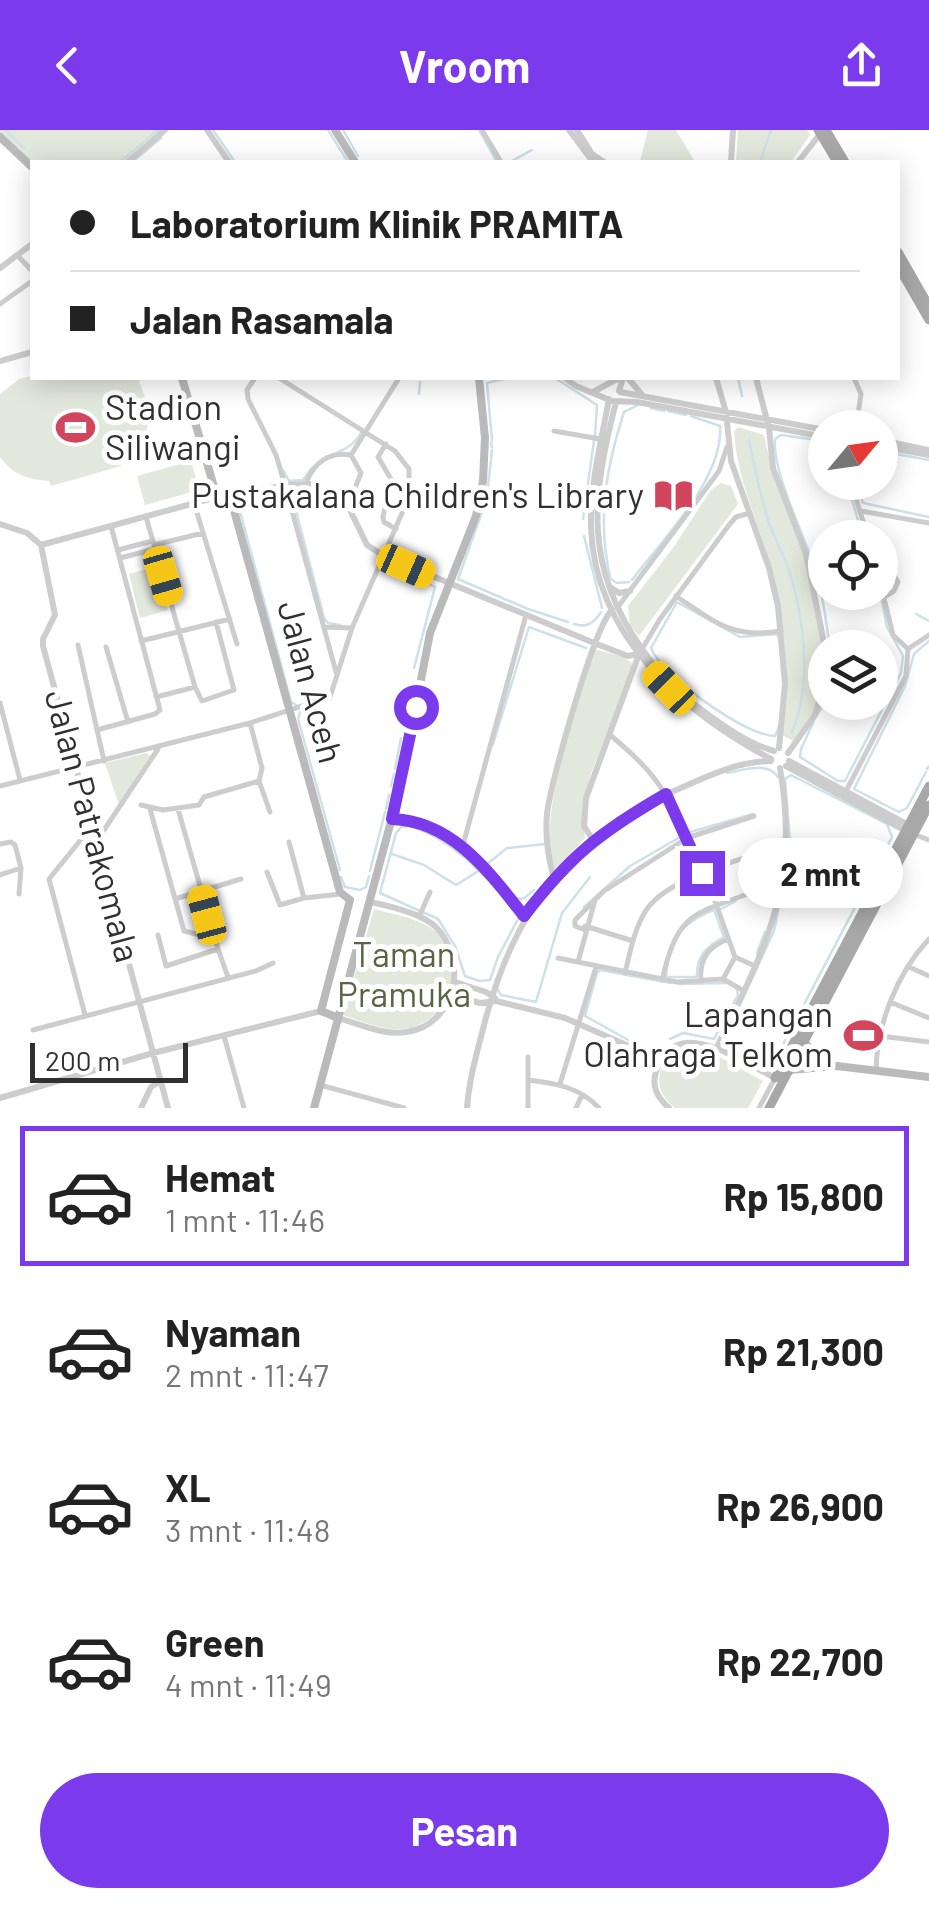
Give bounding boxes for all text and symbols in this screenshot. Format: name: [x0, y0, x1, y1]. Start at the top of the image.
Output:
icon: back: [40, 38, 95, 93]
text: Vroom: [399, 38, 530, 92]
icon: share: [834, 38, 889, 93]
text: Laboratorium Klinik PRAMITA: [130, 200, 624, 246]
text: Jalan Rasamala: [130, 296, 394, 342]
place label: Stadion Siliwangi: [105, 385, 241, 467]
sports icon: Stadion Siliwangi: [54, 407, 96, 449]
north arrow: [808, 410, 898, 500]
map controls: [808, 410, 898, 720]
place label: Pustakalana Children's Library: [191, 473, 644, 515]
library icon: Pustakalana Children's Library: [653, 475, 695, 517]
button: locate: [808, 520, 898, 610]
car: [372, 540, 440, 592]
car: [140, 543, 186, 609]
street label: Jalan Aceh: [270, 596, 354, 767]
button: layers: [808, 630, 898, 720]
car: [637, 656, 701, 720]
street label: Jalan Patrakomala: [37, 685, 150, 966]
route start: [394, 685, 439, 730]
callout: 2 mnt: [737, 838, 902, 908]
route end: [680, 851, 725, 896]
text: 2 mnt: [780, 854, 861, 892]
car: [185, 882, 229, 948]
park label: Taman Pramuka: [337, 932, 471, 1014]
place label: Lapangan Olahraga Telkom: [583, 992, 833, 1074]
sports icon: Lapangan Olahraga Telkom: [842, 1014, 884, 1056]
scale bar: [30, 1038, 188, 1083]
text: 200 m: [45, 1043, 120, 1077]
icon: car: [45, 1151, 135, 1241]
text: Hemat: [165, 1154, 275, 1200]
text: Rp 15,800: [724, 1173, 884, 1219]
text: 1 mnt · 11:46: [165, 1200, 325, 1238]
icon: car: [45, 1306, 135, 1396]
text: Nyaman: [165, 1309, 301, 1355]
text: Rp 21,300: [723, 1328, 884, 1374]
text: 2 mnt · 11:47: [165, 1355, 329, 1393]
icon: car: [45, 1461, 135, 1551]
text: XL: [165, 1464, 211, 1510]
text: Rp 26,900: [716, 1483, 884, 1529]
text: 3 mnt · 11:48: [165, 1510, 330, 1548]
icon: car: [45, 1616, 135, 1706]
text: Green: [165, 1619, 265, 1665]
text: Rp 22,700: [717, 1638, 884, 1684]
text: 4 mnt · 11:49: [165, 1665, 332, 1703]
button: Pesan: [40, 1773, 889, 1888]

